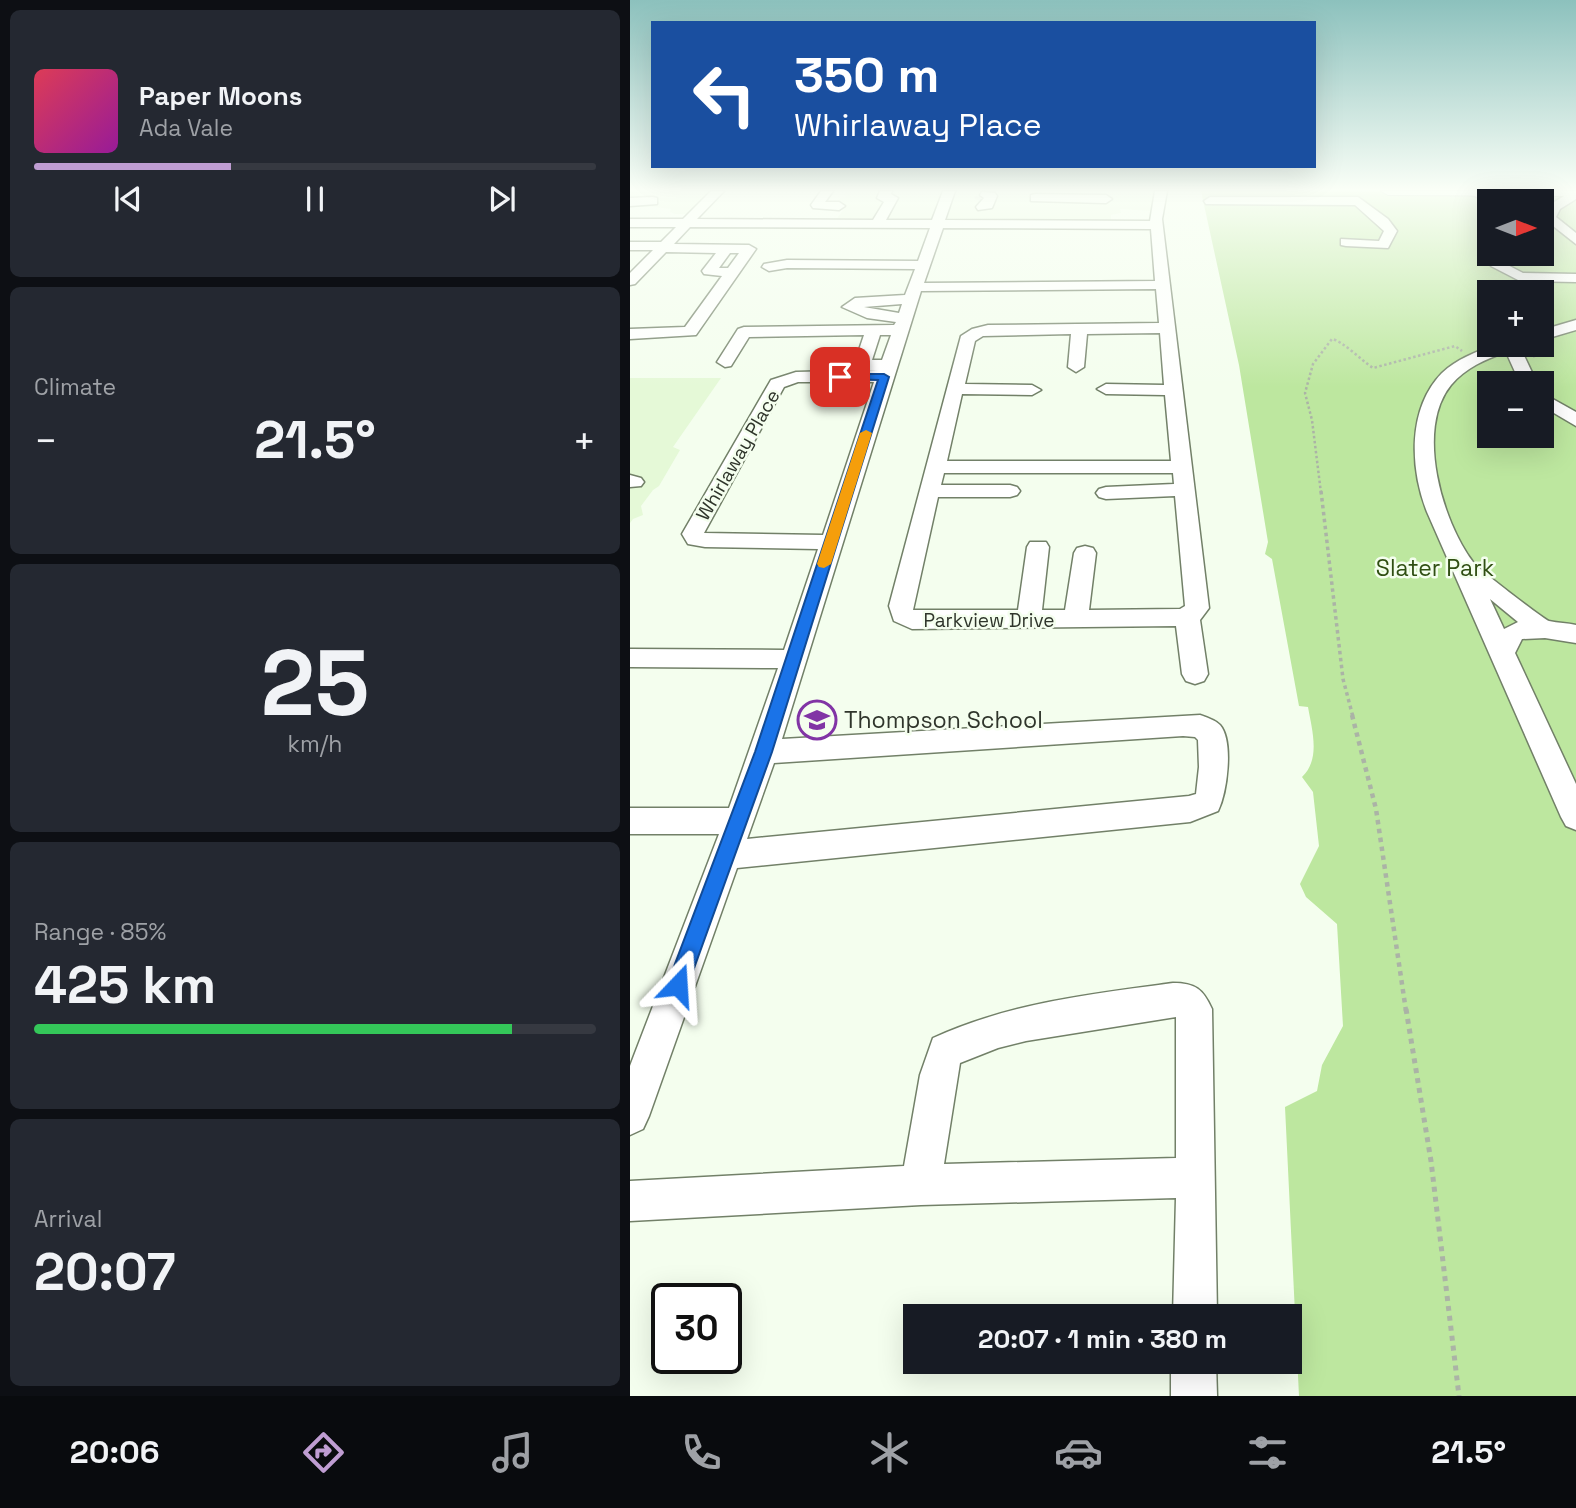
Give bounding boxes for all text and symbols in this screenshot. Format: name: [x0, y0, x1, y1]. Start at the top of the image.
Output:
text: 350 m: [794, 44, 939, 106]
icon: left: [679, 49, 770, 140]
text: Paper Moons: [139, 79, 302, 113]
text: Whirlaway Place: [794, 105, 1042, 145]
text: Ada Vale: [139, 113, 233, 143]
icon: previous: [109, 180, 147, 218]
icon: pause: [296, 180, 334, 218]
icon: next: [483, 180, 521, 218]
north arrow: [1477, 189, 1554, 266]
map controls: [1477, 189, 1554, 448]
button: +: [1477, 280, 1554, 357]
pin: [810, 347, 870, 407]
icon: arrive: [821, 358, 859, 396]
button: −: [1477, 371, 1554, 448]
text: Climate: [34, 372, 116, 402]
street label: Whirlaway Place: [690, 385, 786, 525]
text: 21.5°: [254, 407, 376, 473]
text: −: [34, 417, 58, 465]
text: +: [572, 417, 596, 465]
park label: Slater Park: [1376, 553, 1494, 583]
street label: Parkview Drive: [923, 608, 1055, 633]
text: 25: [261, 625, 369, 742]
school or university icon: Thompson School: [796, 699, 838, 741]
place label: Thompson School: [844, 705, 1043, 735]
text: km/h: [288, 729, 342, 759]
text: Range · 85%: [34, 917, 166, 947]
position arrow: [641, 948, 715, 1022]
text: 425 km: [34, 952, 216, 1018]
text: Arrival: [34, 1204, 102, 1234]
text: 20:07: [34, 1239, 176, 1305]
speed limit sign: 30: [651, 1283, 742, 1374]
text: 20:07 · 1 min · 380 m: [978, 1322, 1227, 1356]
icon: directions: [299, 1428, 348, 1477]
icon: music: [488, 1428, 537, 1477]
icon: phone: [677, 1428, 726, 1477]
icon: climate: [865, 1428, 914, 1477]
icon: car: [1054, 1428, 1103, 1477]
icon: filters: [1243, 1428, 1292, 1477]
text: 20:06: [70, 1432, 160, 1472]
text: 21.5°: [1431, 1432, 1506, 1472]

